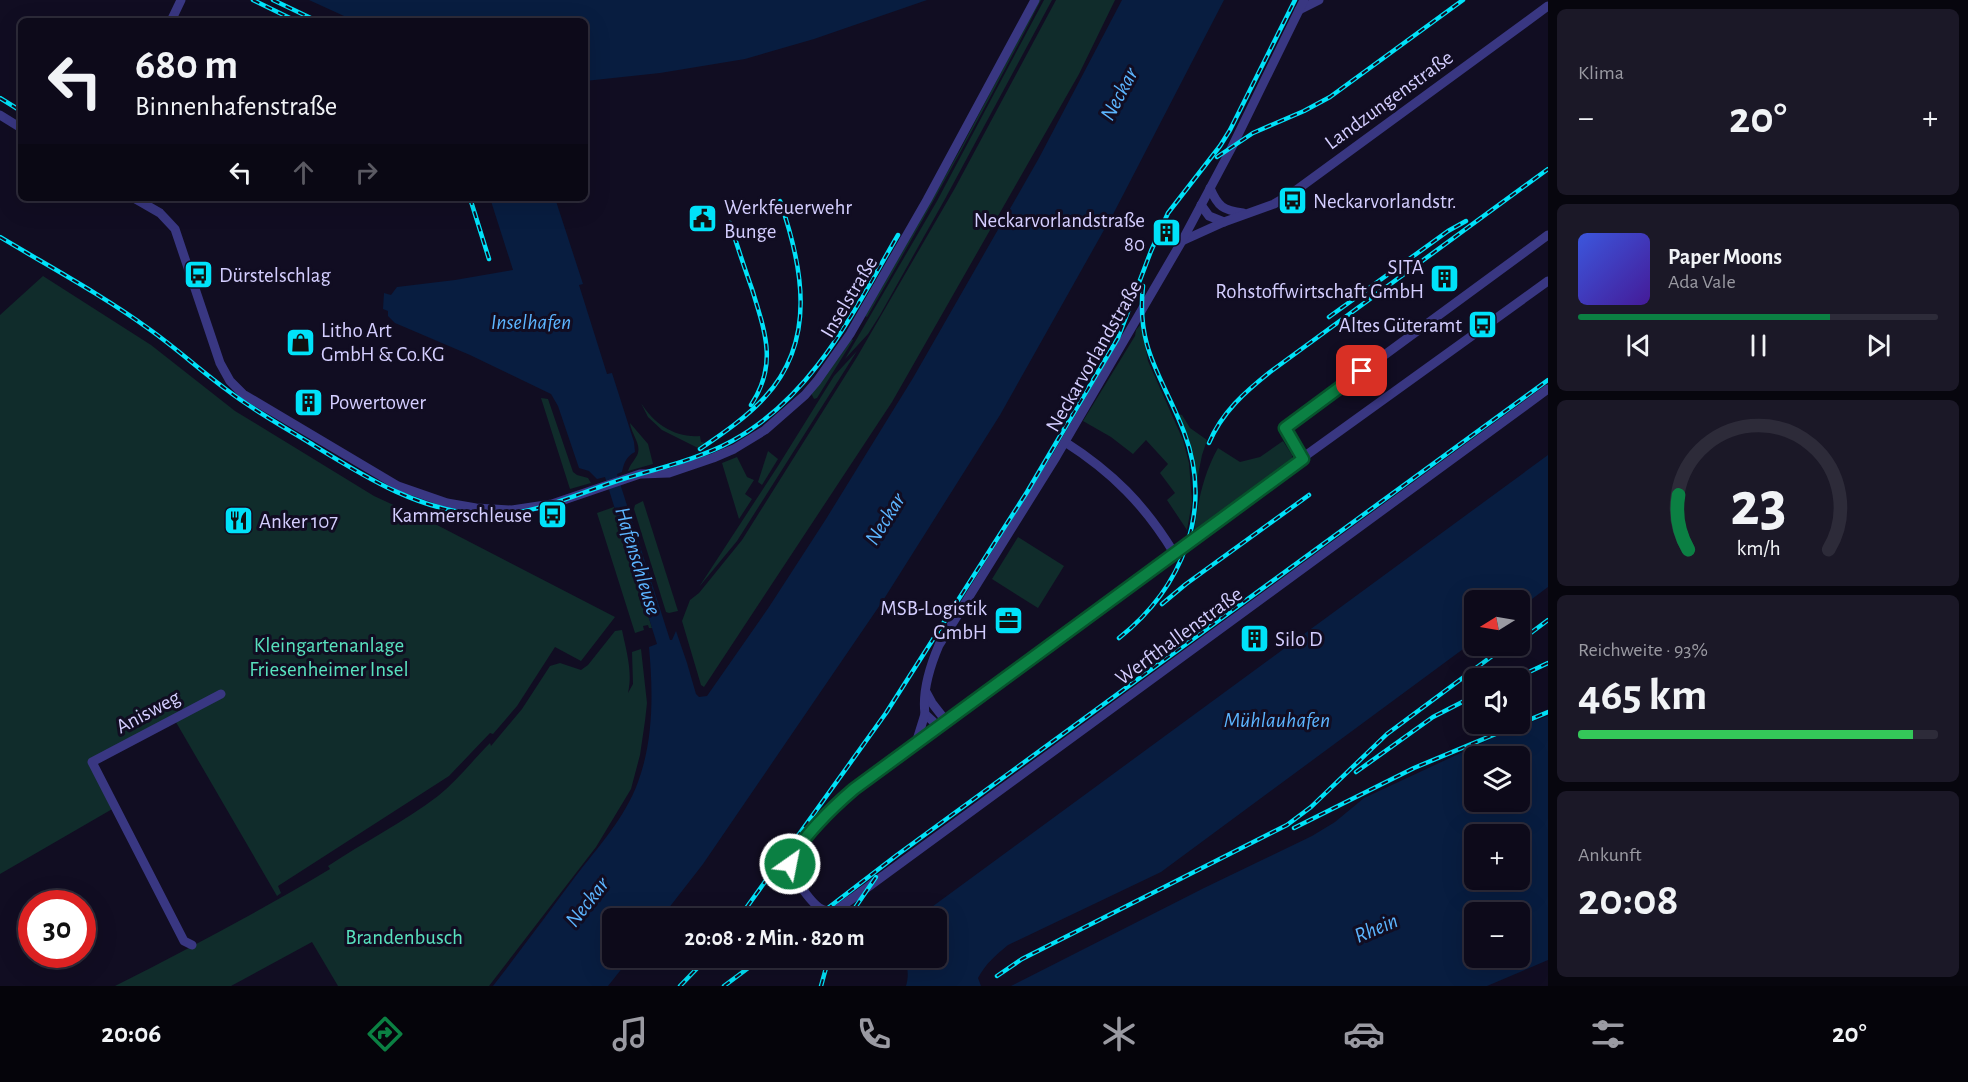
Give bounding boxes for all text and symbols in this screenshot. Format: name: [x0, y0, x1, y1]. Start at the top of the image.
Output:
icon: left: [36, 42, 114, 120]
text: 680 m: [135, 44, 238, 86]
street label: Landzungenstraße: [1321, 47, 1457, 153]
water label: Neckar: [1096, 63, 1142, 124]
text: Klima: [1578, 63, 1624, 83]
text: Binnenhafenstraße: [135, 93, 337, 120]
text: 20°: [1729, 96, 1787, 141]
text: −: [1578, 102, 1594, 135]
text: +: [1922, 102, 1938, 135]
icon: left: [224, 156, 257, 189]
icon: ahead: [287, 156, 320, 189]
icon: right: [350, 156, 383, 189]
bus stop icon: Neckarvorlandstr.: [1276, 185, 1308, 217]
place label: Neckarvorlandstr.: [1313, 191, 1457, 212]
place label: Werkfeuerwehr Bunge: [724, 197, 852, 242]
public building icon: Werkfeuerwehr Bunge: [687, 203, 719, 235]
place label: Neckarvorlandstraße 80: [974, 210, 1145, 255]
building icon: Neckarvorlandstraße 80: [1150, 216, 1182, 248]
text: Paper Moons: [1668, 246, 1782, 268]
street label: Inselstraße: [817, 253, 881, 341]
place label: SITA Rohstoffwirtschaft GmbH: [1215, 257, 1424, 302]
bus stop icon: Dürstelschlag: [182, 259, 214, 291]
building icon: SITA Rohstoffwirtschaft GmbH: [1429, 263, 1461, 295]
place label: Dürstelschlag: [219, 265, 332, 286]
text: Ada Vale: [1668, 272, 1736, 292]
street label: Neckarvorlandstraße: [1042, 277, 1146, 435]
bus stop icon: Altes Güteramt: [1467, 309, 1499, 341]
water label: Inselhafen: [491, 311, 571, 333]
place label: Altes Güteramt: [1339, 315, 1462, 336]
place label: Litho Art GmbH & Co.KG: [321, 320, 444, 365]
shop icon: Litho Art GmbH & Co.KG: [284, 326, 316, 358]
icon: previous: [1622, 329, 1655, 362]
icon: pause: [1742, 329, 1775, 362]
icon: next: [1862, 329, 1895, 362]
pin: [1336, 345, 1387, 396]
icon: arrive: [1345, 354, 1378, 387]
building icon: Powertower: [292, 386, 324, 418]
place label: Powertower: [329, 392, 426, 413]
text: 23: [1730, 474, 1786, 536]
water label: Neckar: [861, 489, 910, 549]
bus stop icon: Kammerschleuse: [537, 499, 569, 531]
water label: Hafenschleuse: [611, 504, 665, 618]
restaurant icon: Anker 107: [222, 505, 254, 537]
place label: Kammerschleuse: [392, 505, 532, 526]
place label: Anker 107: [259, 511, 338, 532]
text: km/h: [1736, 538, 1780, 559]
street label: Werfthallenstraße: [1112, 583, 1246, 689]
north arrow: [1464, 590, 1530, 656]
map controls: [1464, 590, 1530, 968]
place label: MSB-Logistik GmbH: [880, 598, 987, 643]
office icon: MSB-Logistik GmbH: [992, 604, 1024, 636]
building icon: Silo D: [1238, 623, 1270, 655]
place label: Silo D: [1275, 629, 1323, 650]
park label: Kleingartenanlage Friesenheimer Insel: [249, 635, 409, 680]
text: Reichweite · 93%: [1578, 640, 1708, 660]
button: sound: [1464, 668, 1530, 734]
text: 465 km: [1578, 673, 1707, 718]
street label: Anisweg: [113, 686, 184, 738]
water label: Mühlauhafen: [1224, 709, 1330, 731]
button: layers: [1464, 746, 1530, 812]
button: +: [1464, 824, 1530, 890]
position arrow: [758, 832, 822, 896]
text: Ankunft: [1578, 845, 1642, 865]
water label: Neckar: [561, 872, 614, 931]
text: 20:08: [1578, 878, 1679, 923]
speed limit sign: 30: [18, 890, 96, 968]
button: −: [1464, 902, 1530, 968]
water label: Rhein: [1351, 909, 1401, 947]
park label: Brandenbusch: [345, 927, 463, 948]
text: 20:08 · 2 Min. · 820 m: [685, 927, 864, 949]
icon: directions: [364, 1013, 406, 1055]
icon: music: [609, 1013, 651, 1055]
icon: phone: [853, 1013, 895, 1055]
icon: climate: [1098, 1013, 1140, 1055]
icon: car: [1343, 1013, 1385, 1055]
icon: filters: [1587, 1013, 1629, 1055]
text: 20:06: [101, 1020, 161, 1047]
text: 20°: [1832, 1020, 1867, 1047]

